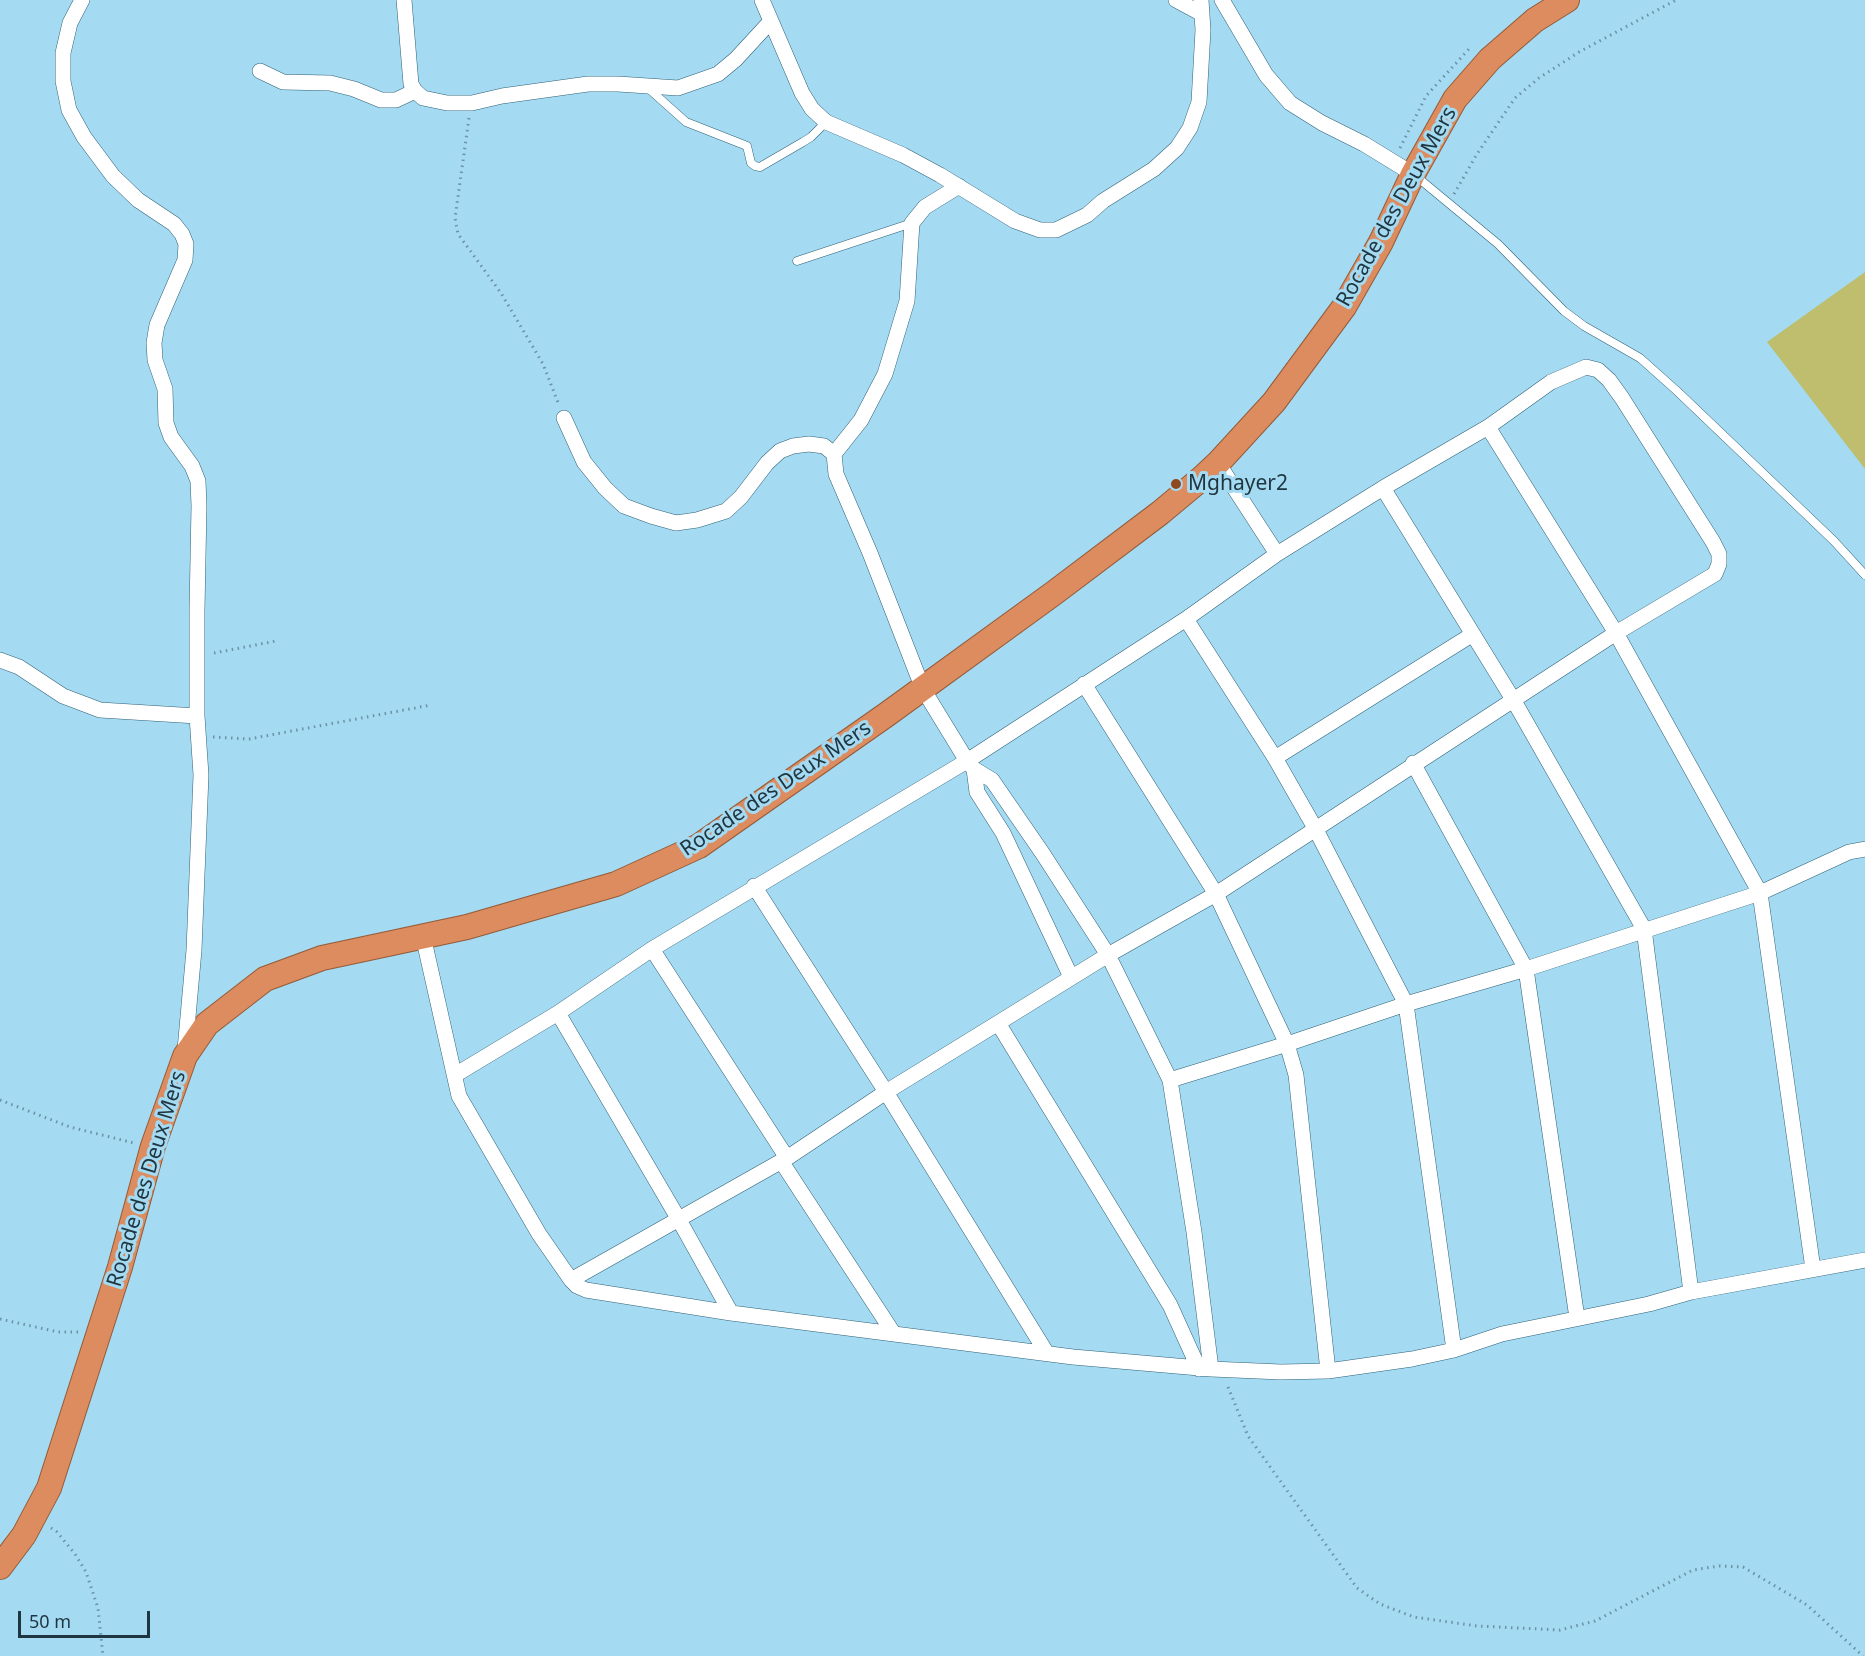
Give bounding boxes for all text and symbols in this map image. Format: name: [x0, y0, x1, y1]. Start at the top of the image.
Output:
street label: Rocade des Deux Mers: [1332, 103, 1462, 311]
place label: Mghayer2: [1188, 471, 1288, 497]
marker: Mghayer2: [1169, 477, 1183, 491]
street label: Rocade des Deux Mers: [676, 716, 876, 862]
street label: Rocade des Deux Mers: [102, 1068, 192, 1290]
scale bar: [21, 1599, 153, 1637]
text: 50 m: [29, 1609, 71, 1633]

